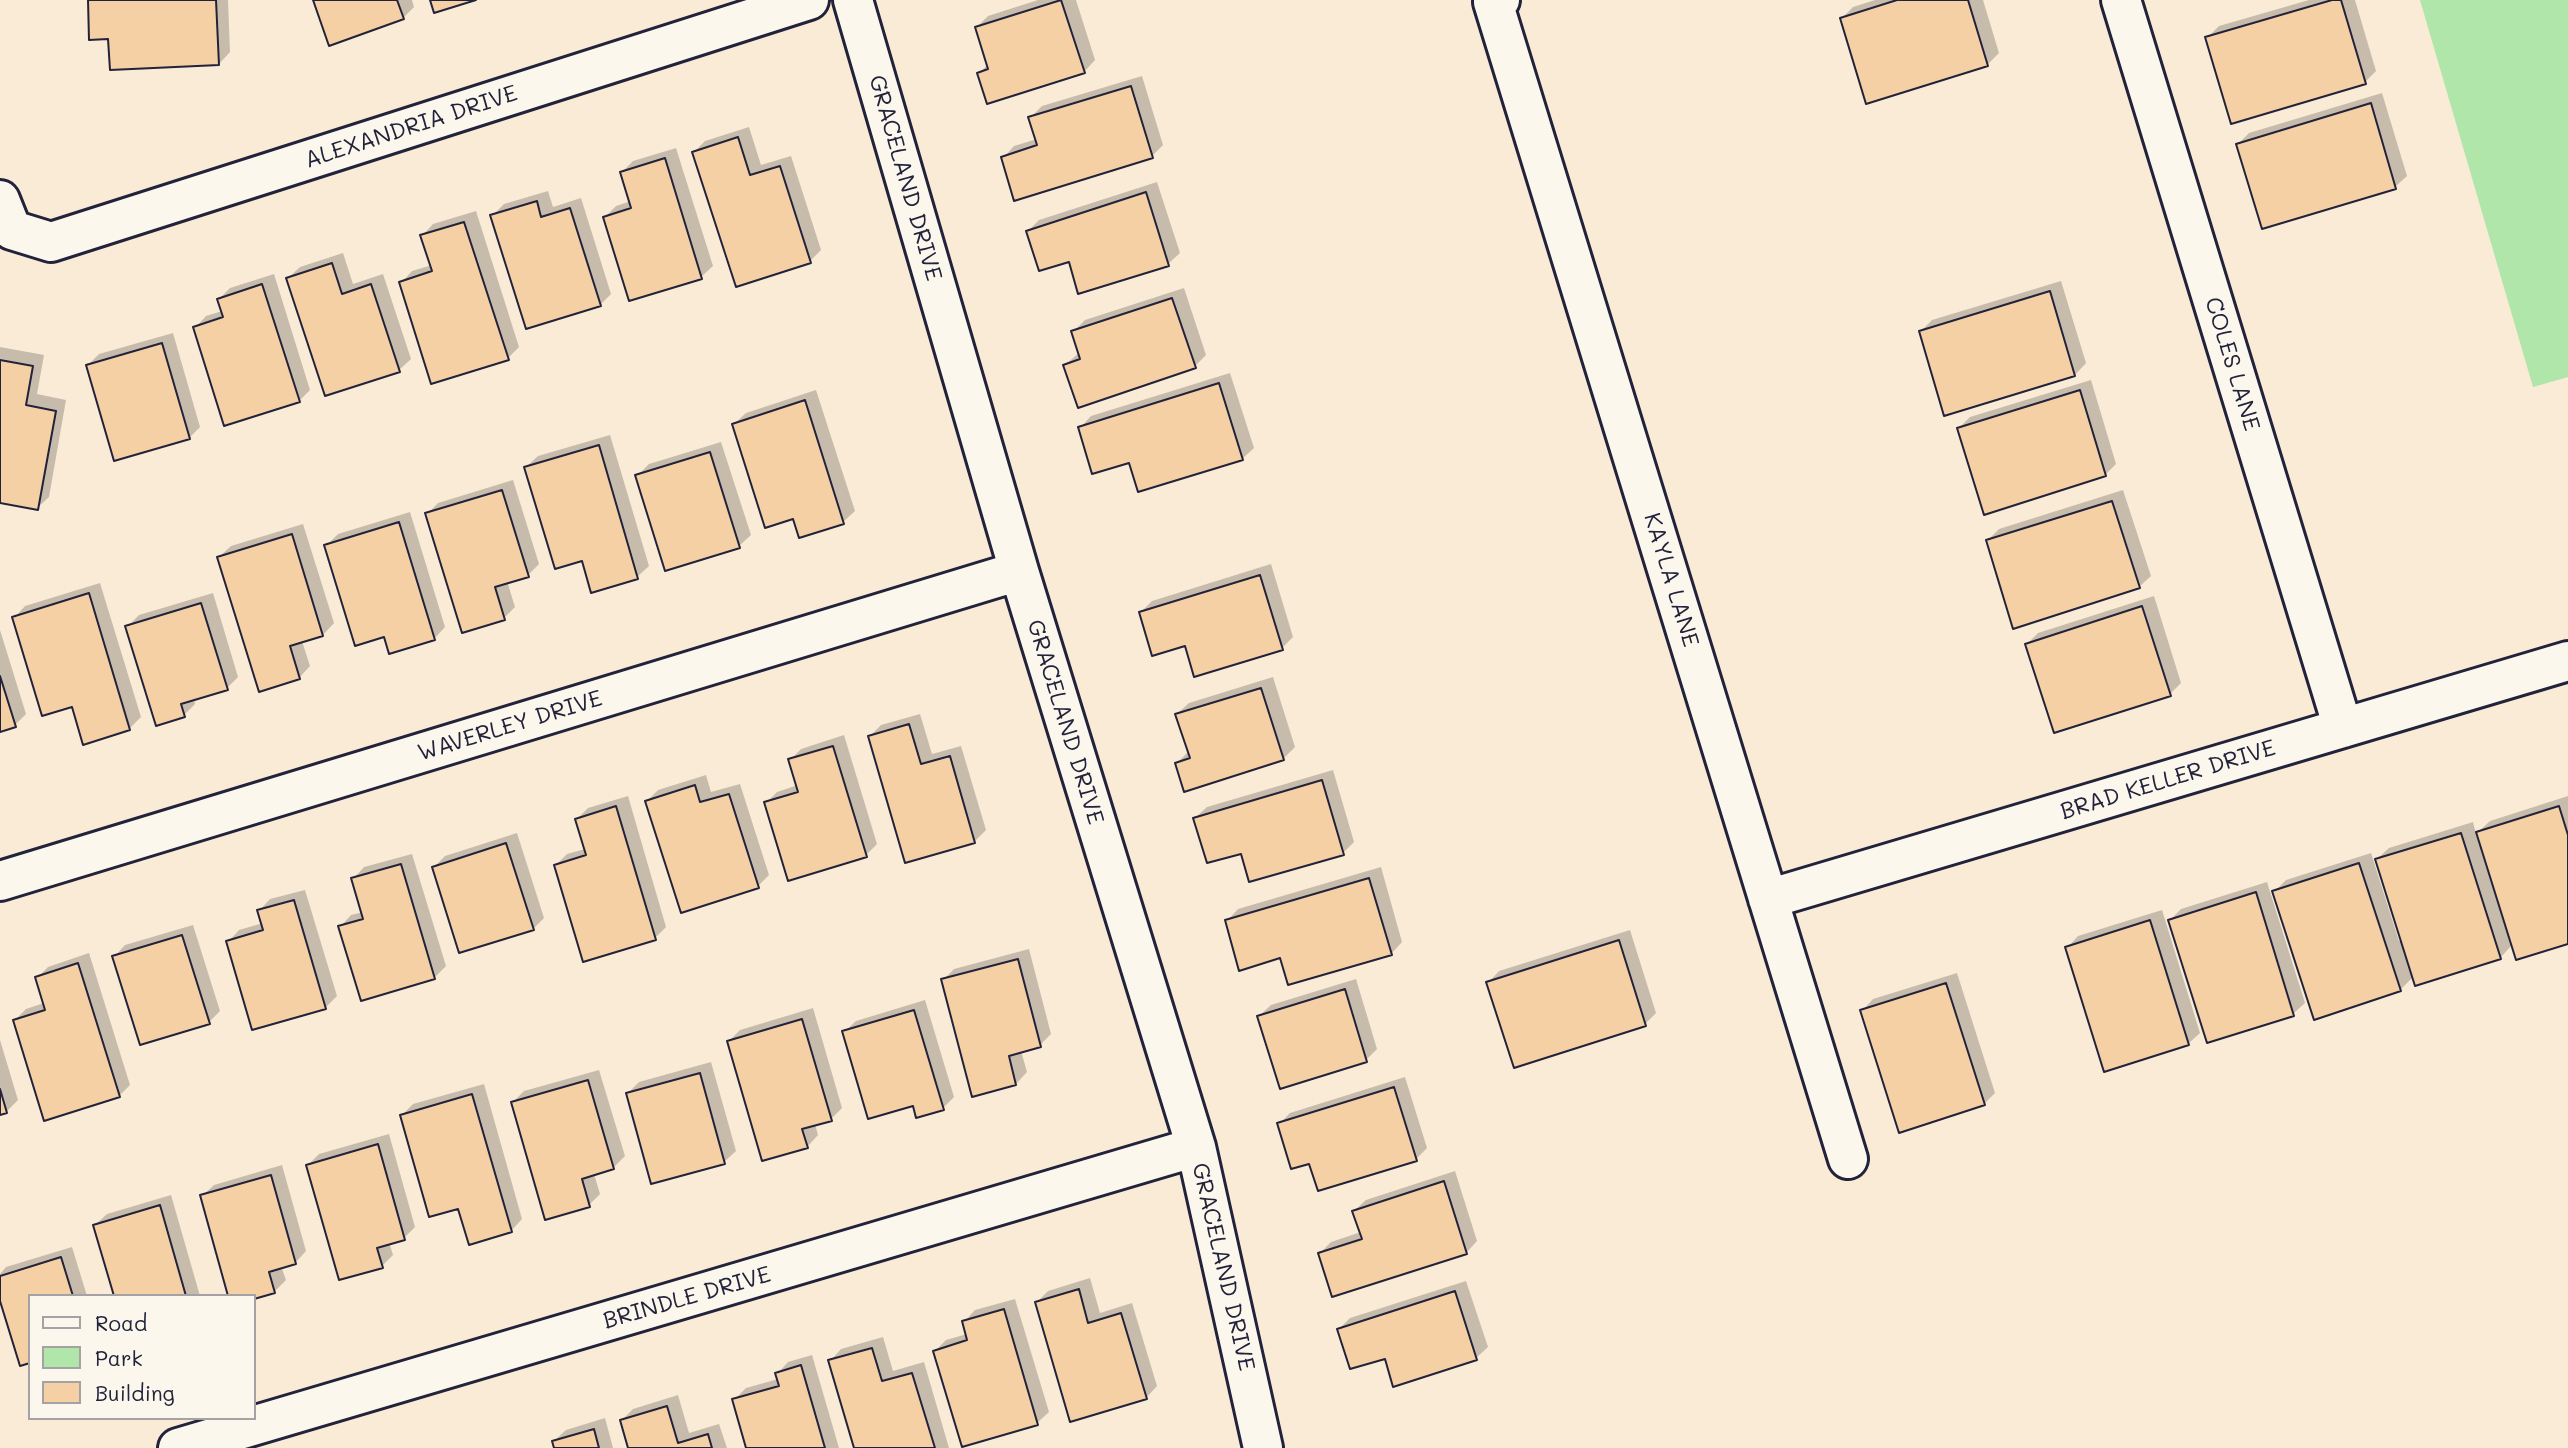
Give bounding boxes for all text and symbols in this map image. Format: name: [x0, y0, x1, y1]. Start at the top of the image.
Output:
street label: GRACELAND DRIVE: [862, 72, 948, 284]
street label: ALEXANDRIA DRIVE: [301, 80, 521, 174]
street label: COLES LANE: [2199, 294, 2265, 434]
street label: KAYLA LANE: [1638, 510, 1704, 650]
street label: GRACELAND DRIVE: [1021, 616, 1109, 828]
street label: WAVERLEY DRIVE: [414, 685, 606, 767]
street label: BRAD KELLER DRIVE: [2057, 734, 2279, 826]
street label: GRACELAND DRIVE: [1186, 1160, 1260, 1374]
street label: BRINDLE DRIVE: [600, 1261, 774, 1335]
legend: [28, 1294, 256, 1420]
text: Road: [95, 1309, 147, 1336]
text: Park: [95, 1344, 143, 1371]
text: Building: [95, 1379, 175, 1406]

